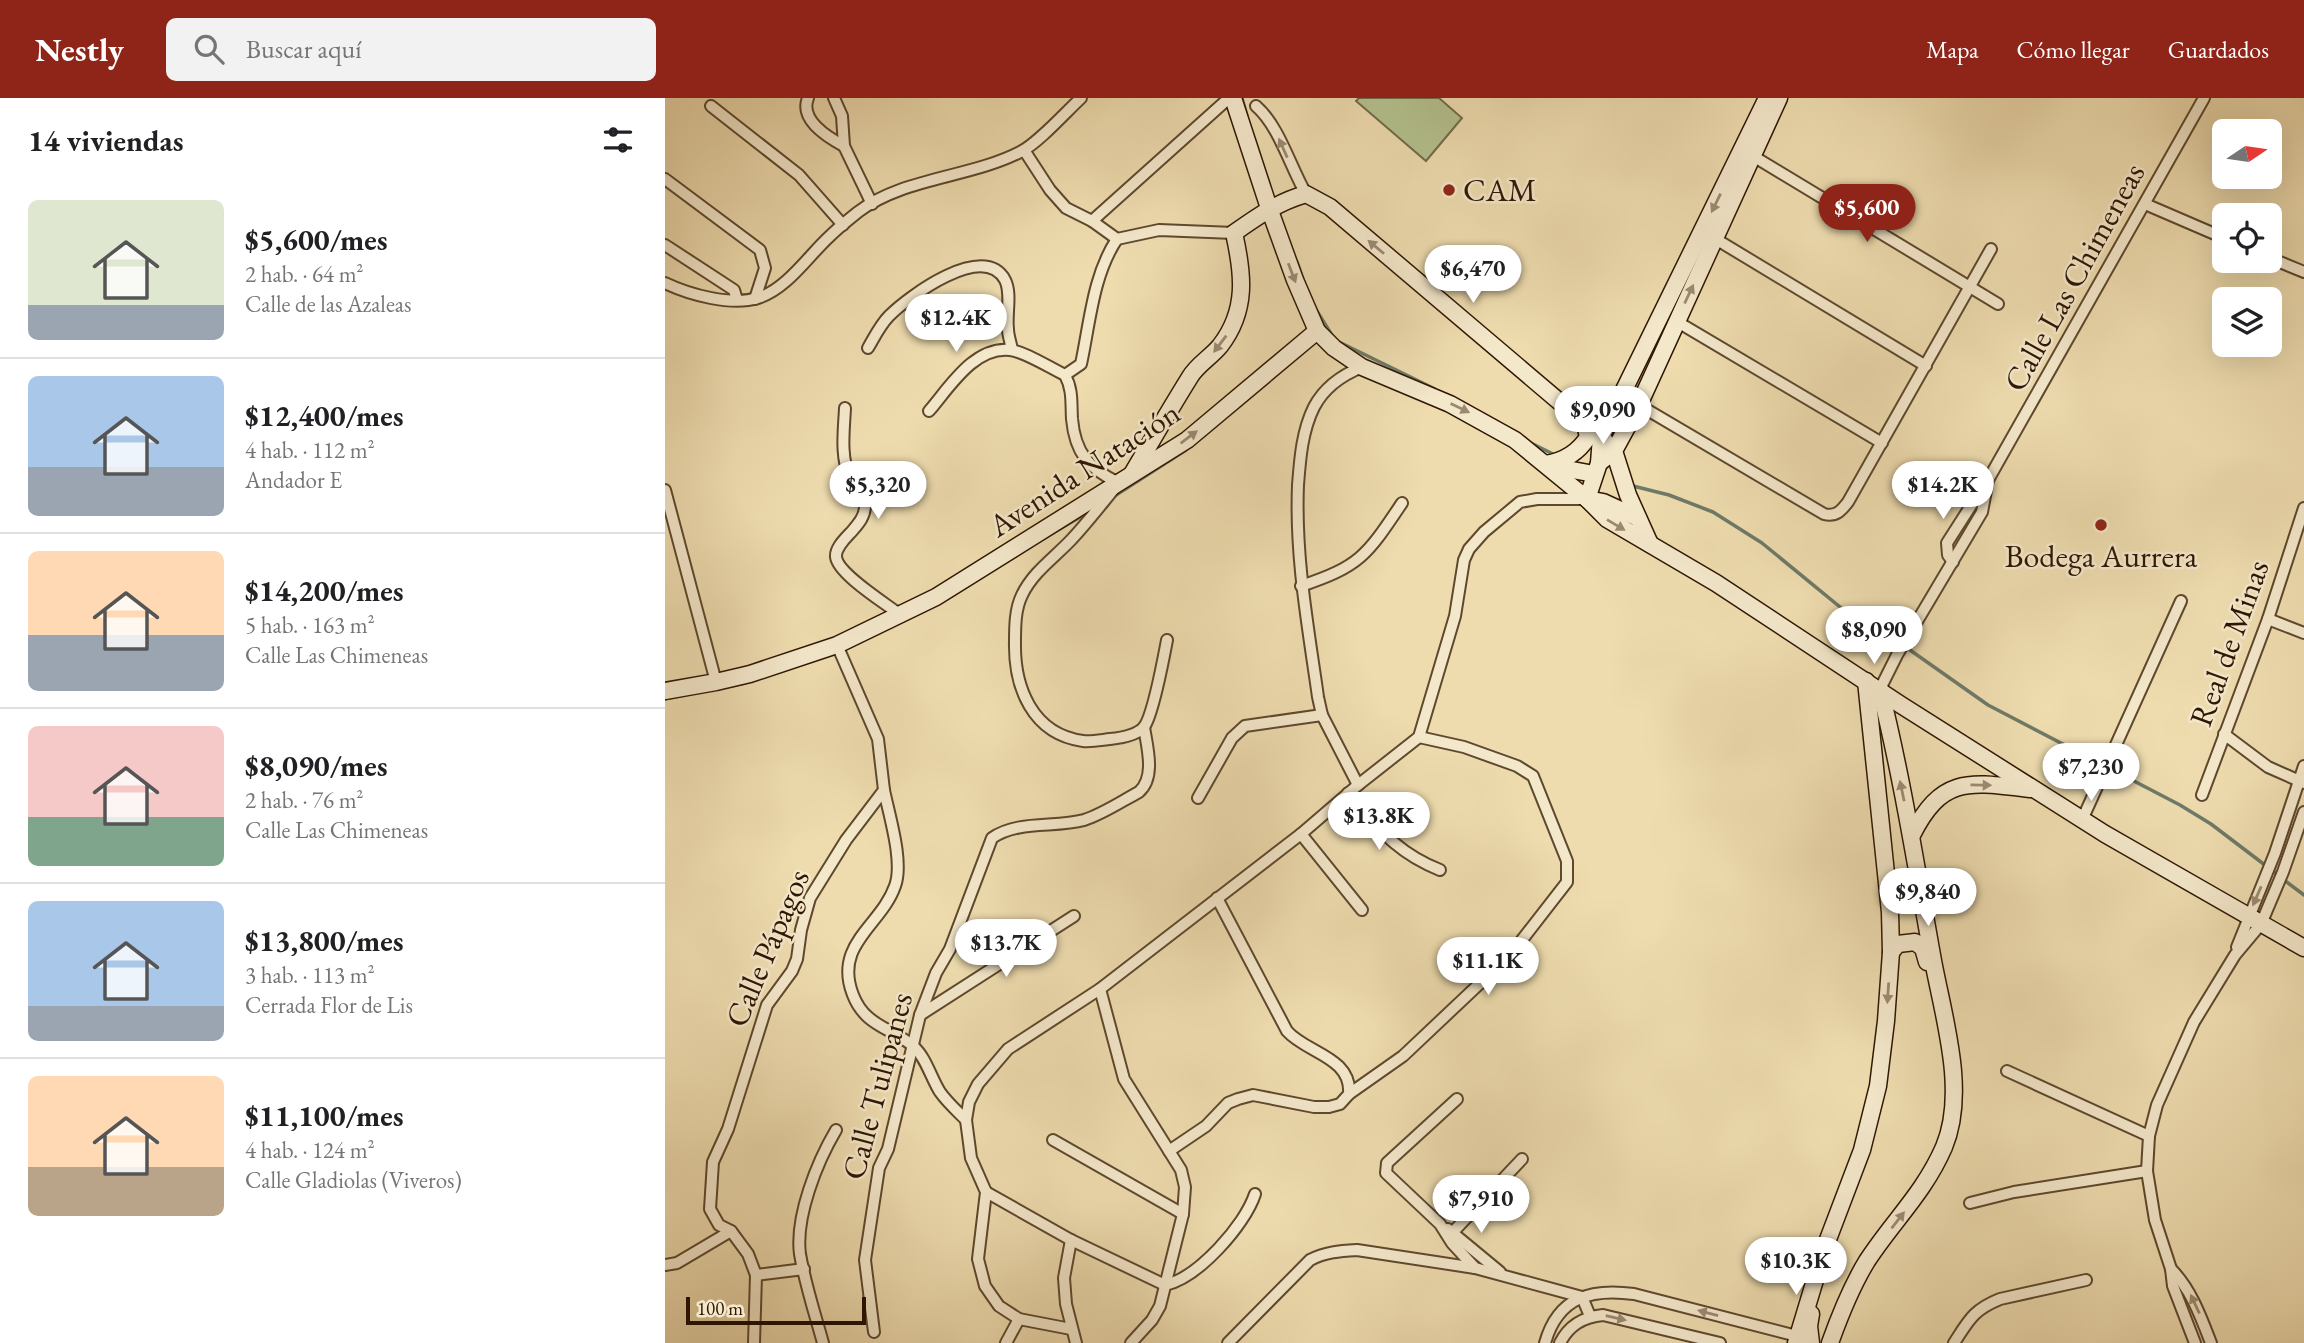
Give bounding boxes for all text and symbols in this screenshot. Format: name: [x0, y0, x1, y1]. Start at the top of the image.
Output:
search box: [166, 18, 656, 81]
text: Nestly: [35, 28, 124, 71]
icon: search: [190, 30, 228, 68]
text: Buscar aquí: [246, 32, 362, 66]
text: Mapa: [1926, 34, 1979, 65]
text: Cómo llegar: [2017, 34, 2130, 65]
text: Guardados: [2168, 34, 2269, 65]
north arrow: [2212, 119, 2282, 189]
map controls: [2212, 119, 2282, 357]
text: 14 viviendas: [28, 121, 184, 160]
icon: filters: [599, 121, 637, 159]
one-way arrow: [1277, 138, 1289, 158]
street label: Calle Las Chimeneas: [1994, 155, 2154, 399]
place label: CAM: [1463, 169, 1537, 211]
marker: CAM: [1441, 182, 1457, 198]
pin: $5,600: [1810, 184, 1924, 244]
text: $5,600: [1835, 192, 1899, 222]
one-way arrow: [1710, 193, 1721, 213]
button: locate: [2212, 203, 2282, 273]
text: $5,600/mes: [245, 220, 388, 259]
icon: home: [84, 228, 168, 312]
one-way arrow: [1368, 240, 1385, 255]
pin: $6,470: [1416, 246, 1530, 305]
text: $6,470: [1441, 253, 1505, 283]
text: 2 hab. · 64 m²: [245, 259, 364, 289]
one-way arrow: [1287, 262, 1298, 283]
one-way arrow: [1683, 283, 1694, 304]
button: layers: [2212, 287, 2282, 357]
text: Calle de las Azaleas: [245, 289, 411, 319]
pin: $12.4K: [899, 294, 1013, 354]
text: $12.4K: [921, 302, 991, 332]
one-way arrow: [1213, 335, 1227, 353]
pin: $9,090: [1546, 386, 1660, 446]
street label: Avenida Natación: [979, 391, 1188, 547]
text: $9,090: [1571, 394, 1635, 424]
text: $12,400/mes: [245, 396, 403, 435]
one-way arrow: [1450, 403, 1470, 414]
icon: home: [84, 404, 168, 488]
one-way arrow: [1180, 430, 1199, 444]
text: 4 hab. · 112 m²: [245, 435, 375, 465]
pin: $5,320: [821, 462, 935, 521]
pin: $14.2K: [1886, 462, 2000, 521]
text: Andador E: [245, 465, 342, 495]
text: $5,320: [846, 469, 910, 499]
text: $14.2K: [1908, 469, 1978, 499]
marker: Bodega Aurrera: [2093, 517, 2109, 533]
one-way arrow: [1606, 518, 1626, 531]
place label: Bodega Aurrera: [2005, 535, 2198, 577]
street label: Real de Minas: [2180, 554, 2278, 732]
text: $14,200/mes: [245, 571, 403, 610]
icon: home: [84, 579, 168, 663]
pin: $8,090: [1817, 606, 1931, 666]
text: 5 hab. · 163 m²: [245, 610, 375, 640]
text: $8,090: [1842, 614, 1906, 644]
text: Calle Las Chimeneas: [245, 640, 428, 670]
pin: $7,230: [2034, 744, 2148, 803]
text: $8,090/mes: [245, 746, 388, 785]
text: $7,230: [2059, 751, 2123, 781]
icon: home: [84, 754, 168, 838]
one-way arrow: [1971, 779, 1993, 791]
one-way arrow: [1897, 780, 1908, 802]
text: 2 hab. · 76 m²: [245, 785, 364, 815]
pin: $13.8K: [1322, 792, 1436, 852]
text: $13.8K: [1344, 800, 1414, 830]
text: Calle Las Chimeneas: [245, 815, 428, 845]
street label: Calle Pápagos: [715, 863, 819, 1033]
pin: $9,840: [1871, 868, 1985, 928]
text: $9,840: [1896, 876, 1960, 906]
one-way arrow: [2251, 886, 2263, 906]
pin: $13.7K: [949, 920, 1063, 979]
text: $13,800/mes: [245, 921, 403, 960]
text: $13.7K: [971, 927, 1041, 957]
icon: home: [84, 929, 168, 1013]
pin: $11.1K: [1431, 937, 1545, 997]
text: $11.1K: [1453, 945, 1523, 975]
text: 3 hab. · 113 m²: [245, 960, 375, 990]
one-way arrow: [1882, 982, 1893, 1004]
street label: Calle Tulipanes: [832, 988, 922, 1184]
text: Cerrada Flor de Lis: [245, 990, 413, 1020]
text: $11,100/mes: [245, 1096, 403, 1135]
icon: home: [84, 1104, 168, 1188]
text: 4 hab. · 124 m²: [245, 1135, 375, 1165]
text: Calle Gladiolas (Viveros): [245, 1165, 462, 1195]
pin: $7,910: [1424, 1176, 1538, 1235]
text: $7,910: [1449, 1183, 1513, 1213]
one-way arrow: [1891, 1211, 1905, 1229]
pin: $10.3K: [1739, 1238, 1853, 1297]
text: $10.3K: [1761, 1245, 1831, 1275]
scale bar: [686, 1294, 866, 1326]
one-way arrow: [2189, 1294, 2200, 1314]
text: 100 m: [697, 1296, 743, 1321]
one-way arrow: [1696, 1307, 1718, 1318]
one-way arrow: [1605, 1313, 1627, 1324]

